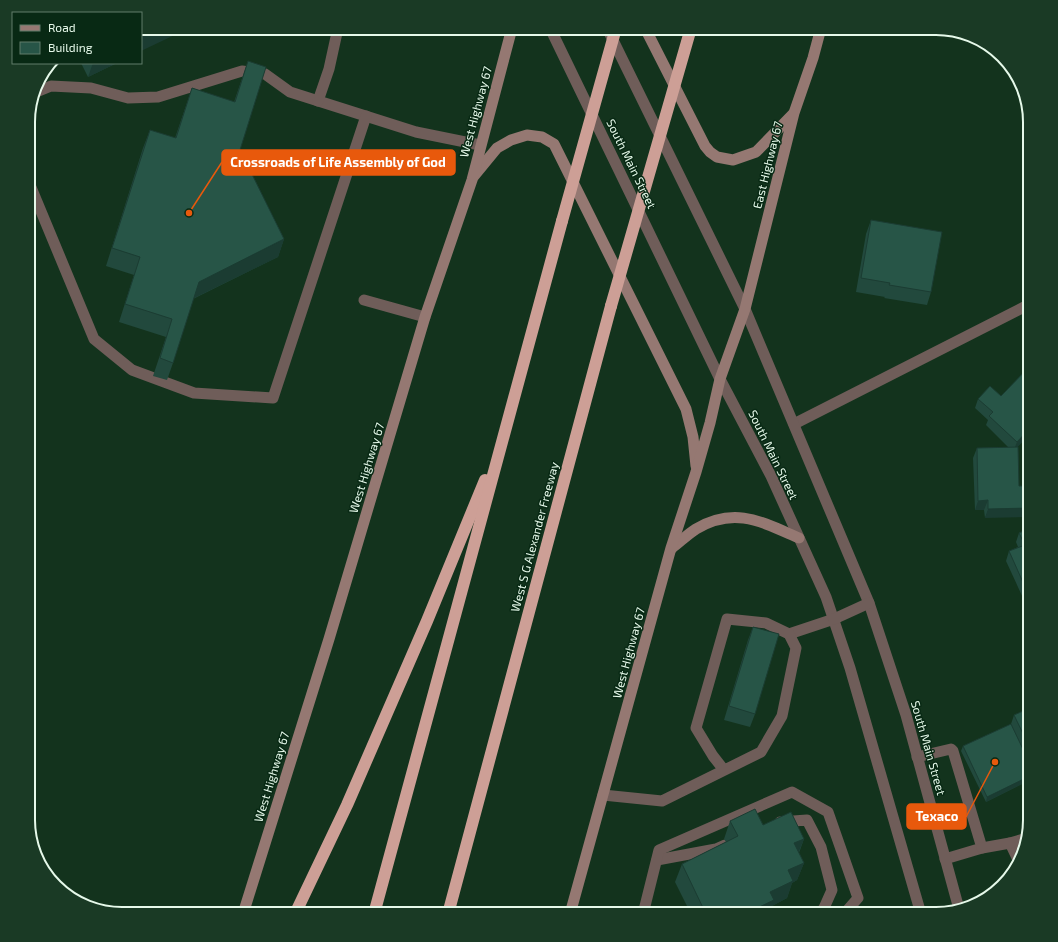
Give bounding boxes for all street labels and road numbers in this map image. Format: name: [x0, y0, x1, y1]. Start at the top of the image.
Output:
street label: West Highway 67: [456, 65, 494, 159]
street label: South Main Street: [604, 117, 660, 211]
street label: East Highway 67: [749, 120, 785, 210]
street label: South Main Street: [746, 408, 802, 502]
street label: West Highway 67: [346, 421, 386, 515]
street label: West S G Alexander Freeway: [507, 460, 561, 613]
street label: West Highway 67: [609, 606, 647, 700]
street label: South Main Street: [909, 699, 949, 797]
street label: West Highway 67: [251, 730, 291, 824]

